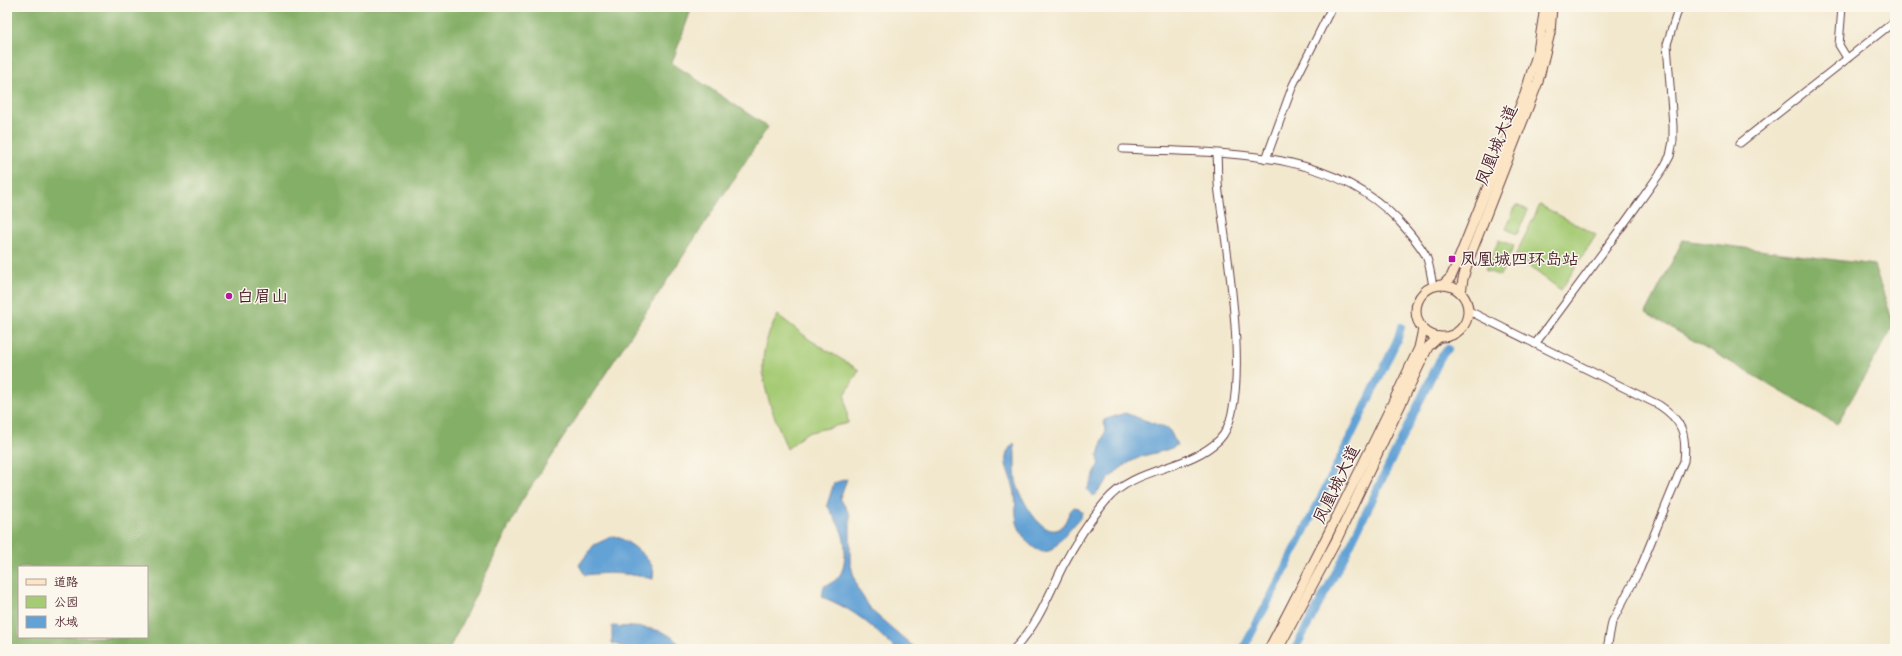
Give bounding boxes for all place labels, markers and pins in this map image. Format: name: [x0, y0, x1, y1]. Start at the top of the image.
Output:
place label: 凤凰城四环岛站: [1460, 249, 1579, 270]
marker: 凤凰城四环岛站: [1447, 254, 1457, 264]
place label: 白眉山: [237, 286, 288, 307]
marker: 白眉山: [224, 291, 234, 301]

